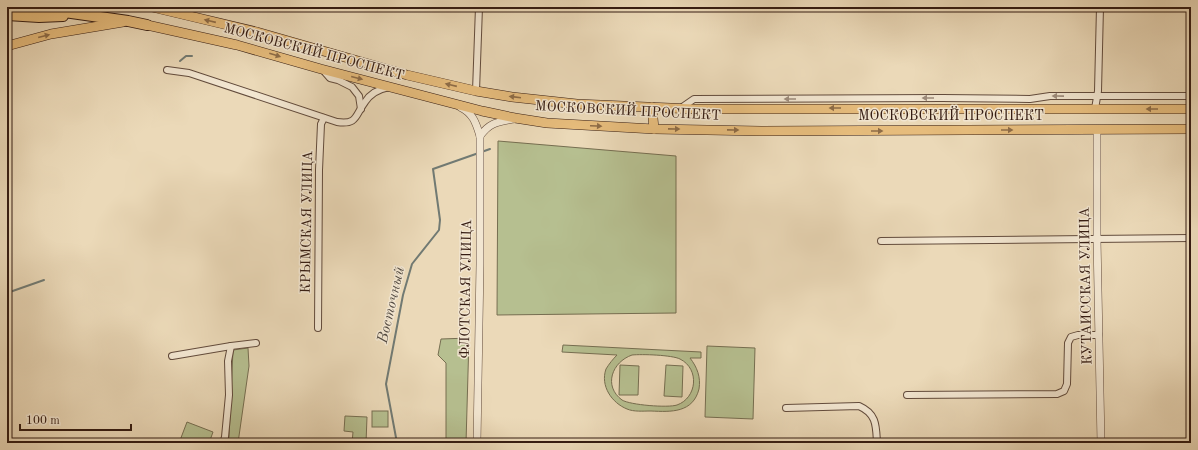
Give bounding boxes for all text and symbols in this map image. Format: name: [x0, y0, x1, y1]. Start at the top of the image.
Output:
one-way arrow: [204, 17, 217, 23]
street label: МОСКОВСКИЙ ПРОСПЕКТ: [222, 17, 407, 83]
one-way arrow: [38, 32, 51, 38]
one-way arrow: [269, 52, 281, 58]
one-way arrow: [350, 75, 363, 81]
one-way arrow: [444, 82, 457, 88]
one-way arrow: [1051, 93, 1064, 99]
one-way arrow: [509, 94, 521, 101]
street label: МОСКОВСКИЙ ПРОСПЕКТ: [535, 95, 722, 123]
one-way arrow: [921, 95, 934, 101]
one-way arrow: [783, 96, 796, 102]
one-way arrow: [828, 105, 841, 111]
street label: МОСКОВСКИЙ ПРОСПЕКТ: [858, 105, 1044, 123]
one-way arrow: [1145, 106, 1158, 112]
one-way arrow: [590, 123, 602, 130]
one-way arrow: [668, 126, 681, 132]
one-way arrow: [727, 127, 740, 133]
one-way arrow: [1001, 127, 1014, 133]
one-way arrow: [871, 128, 884, 134]
street label: КРЫМСКАЯ УЛИЦА: [299, 150, 315, 294]
street label: КУТАИССКАЯ УЛИЦА: [1078, 207, 1094, 365]
street label: ФЛОТСКАЯ УЛИЦА: [458, 219, 474, 359]
water label: Восточный: [376, 265, 408, 346]
scale bar: [20, 406, 131, 432]
text: 100 m: [26, 415, 60, 427]

